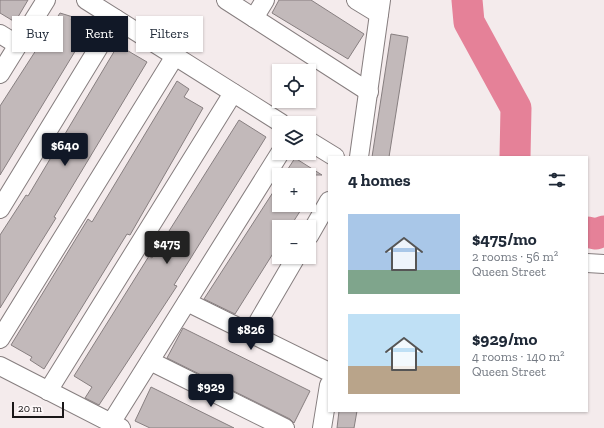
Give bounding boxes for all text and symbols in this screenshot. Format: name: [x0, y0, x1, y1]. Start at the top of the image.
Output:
chip: Buy: [12, 16, 63, 52]
chip: Rent: [71, 16, 128, 52]
chip: Filters: [136, 16, 203, 52]
map controls: [272, 64, 316, 264]
button: locate: [272, 64, 316, 108]
button: layers: [272, 116, 316, 160]
pin: $640: [41, 133, 89, 167]
text: $640: [51, 138, 79, 153]
button: +: [272, 168, 316, 212]
icon: filters: [546, 169, 568, 191]
text: 4 homes: [348, 170, 411, 190]
button: −: [272, 220, 316, 264]
text: $475/mo: [472, 229, 537, 249]
icon: home: [380, 230, 428, 278]
pin: $475: [143, 231, 191, 265]
text: $475: [154, 236, 180, 251]
text: 2 rooms · 56 m²: [472, 249, 558, 264]
text: Queen Street: [472, 264, 546, 279]
pin: $826: [227, 317, 275, 351]
text: $826: [237, 322, 265, 337]
text: $929/mo: [472, 329, 537, 349]
icon: home: [380, 330, 428, 378]
text: 4 rooms · 140 m²: [472, 349, 565, 364]
text: Queen Street: [472, 364, 546, 379]
pin: $929: [187, 374, 235, 408]
text: $929: [197, 379, 225, 394]
scale bar: [12, 400, 64, 419]
text: 20 m: [18, 402, 42, 415]

